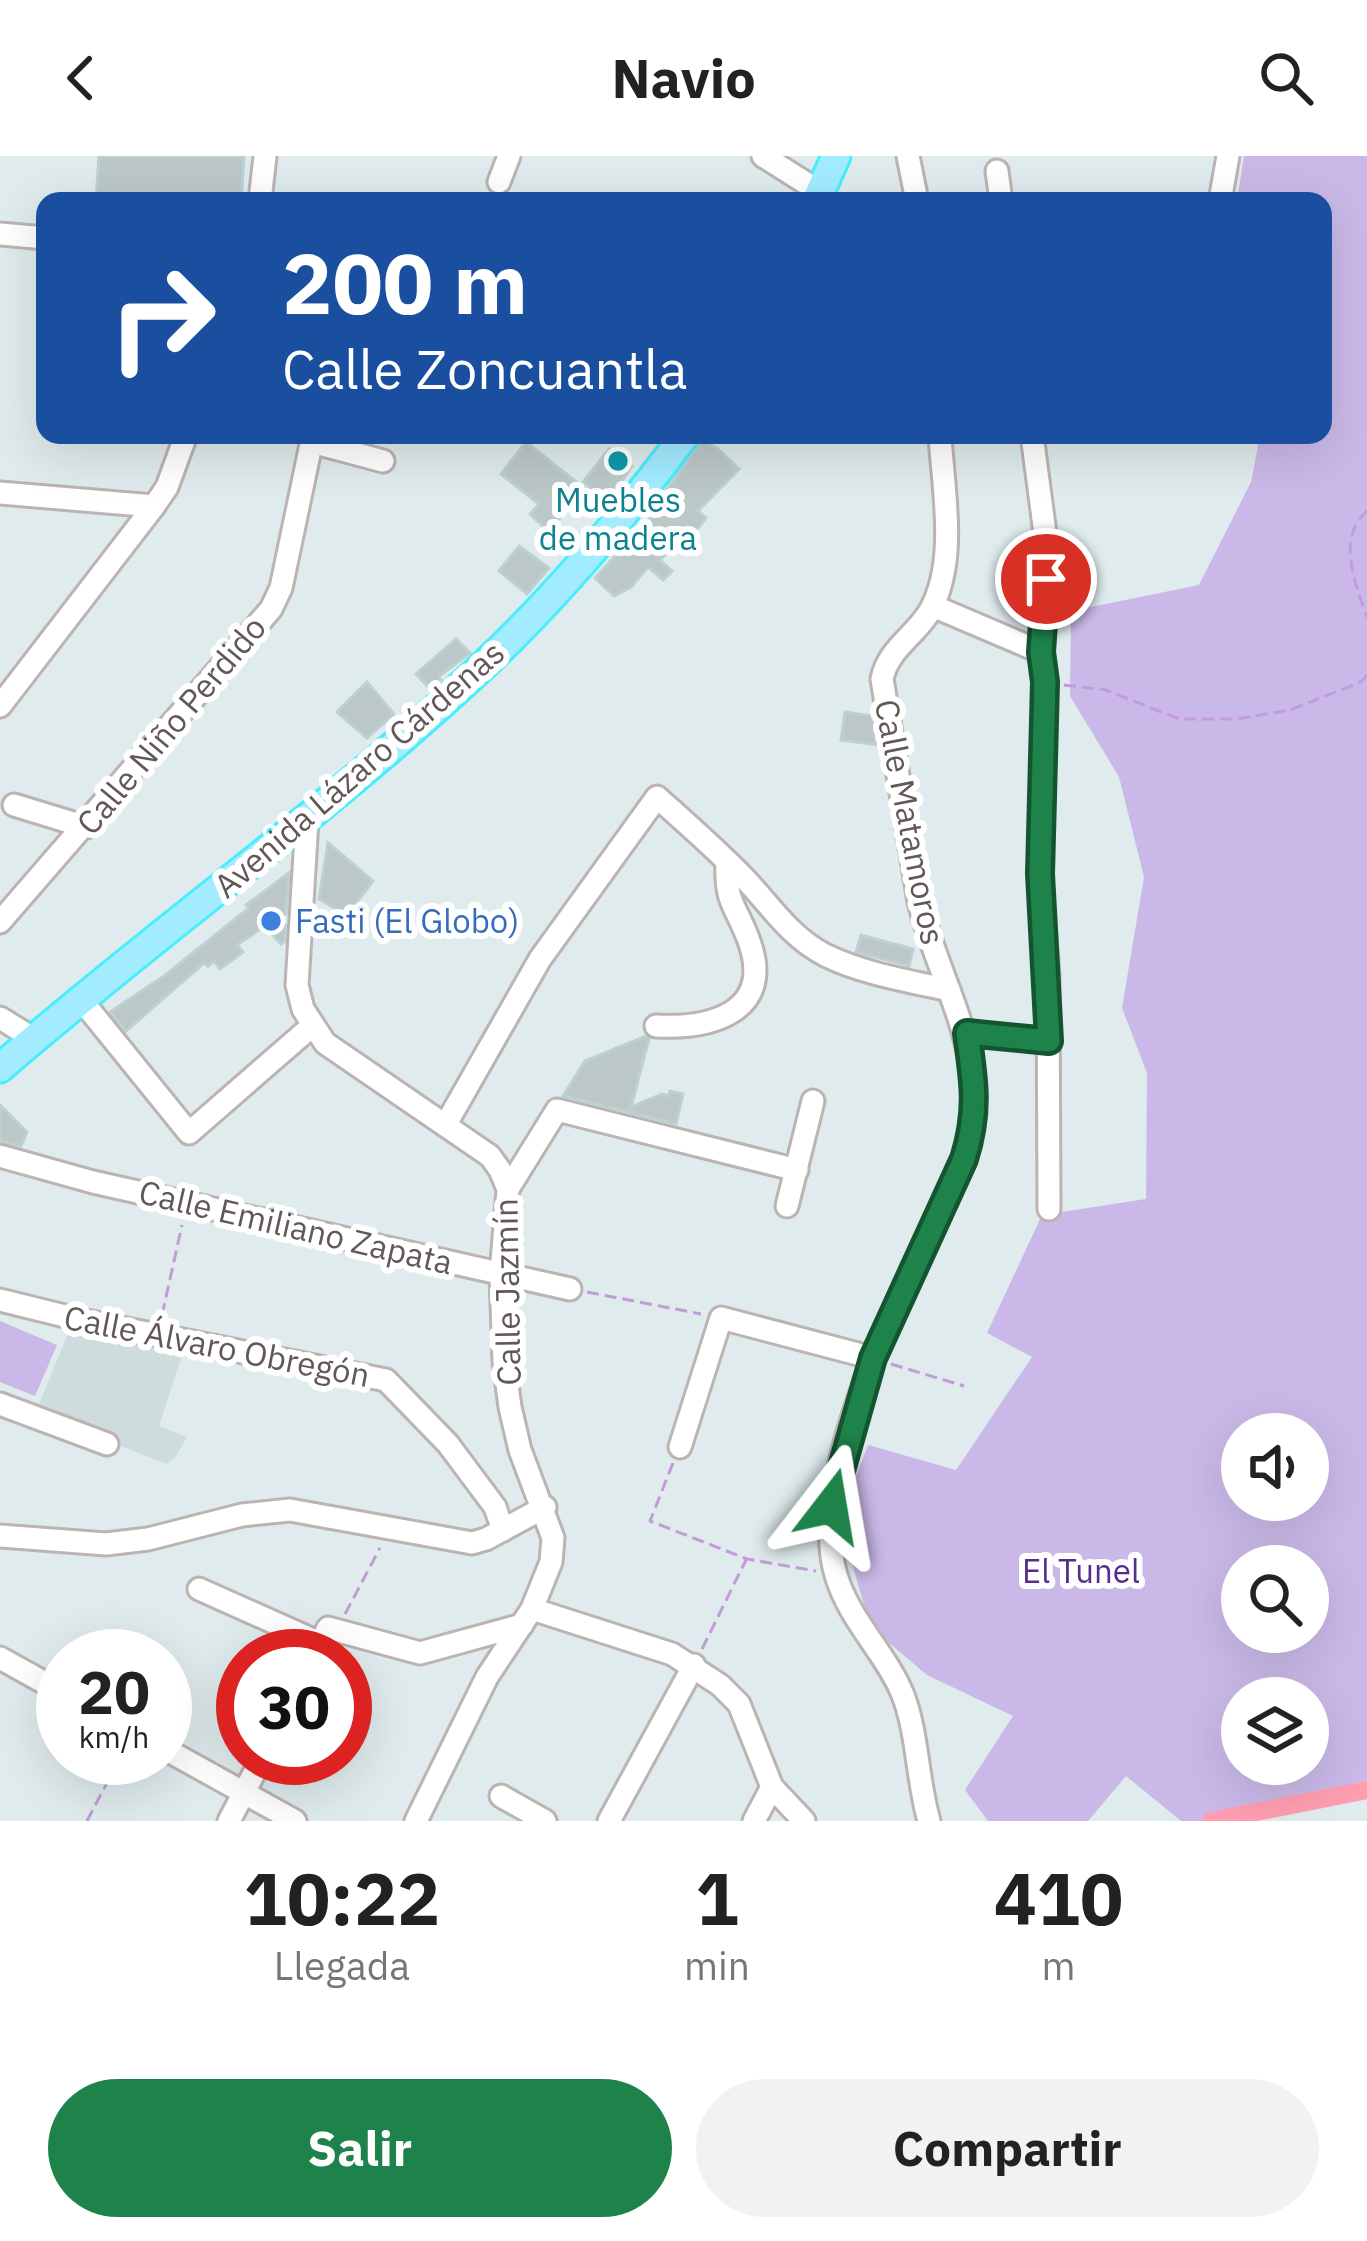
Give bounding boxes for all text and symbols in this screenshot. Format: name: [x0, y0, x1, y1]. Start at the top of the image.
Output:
text: Navio: [611, 43, 756, 113]
icon: back: [48, 45, 114, 111]
icon: search: [1253, 45, 1319, 111]
text: 200 m: [282, 228, 528, 337]
icon: right: [84, 240, 240, 396]
text: Calle Zoncuantla: [282, 334, 688, 404]
marker: Muebles de madera: [605, 448, 631, 474]
place label: Muebles de madera: [539, 478, 697, 559]
pin: [995, 528, 1097, 630]
icon: arrive: [1013, 546, 1079, 612]
street label: Calle Niño Perdido: [66, 606, 275, 843]
street label: Avenida Lázaro Cárdenas: [205, 631, 513, 907]
street label: Calle Matamoros: [866, 695, 955, 948]
place label: Fasti (El Globo): [295, 899, 519, 942]
marker: Fasti (El Globo): [258, 908, 284, 934]
street label: Calle Emiliano Zapata: [135, 1169, 457, 1284]
street label: Calle Jazmín: [483, 1198, 530, 1386]
street label: Calle Álvaro Obregón: [61, 1295, 374, 1396]
map controls: [1221, 1413, 1329, 1785]
button: sound: [1221, 1413, 1329, 1521]
position arrow: [768, 1443, 894, 1569]
button: search: [1221, 1545, 1329, 1653]
park label: El Tunel: [1022, 1549, 1140, 1592]
speed limit sign: 30: [216, 1629, 372, 1785]
text: 20: [78, 1652, 150, 1731]
button: layers: [1221, 1677, 1329, 1785]
text: km/h: [79, 1717, 149, 1756]
text: 10:22: [244, 1851, 440, 1945]
text: 1: [695, 1851, 739, 1945]
text: 410: [994, 1851, 1123, 1945]
text: Llegada: [274, 1940, 410, 1991]
text: min: [684, 1940, 750, 1991]
text: m: [1041, 1940, 1076, 1991]
button: Salir: [48, 2079, 672, 2217]
button: Compartir: [696, 2079, 1319, 2217]

